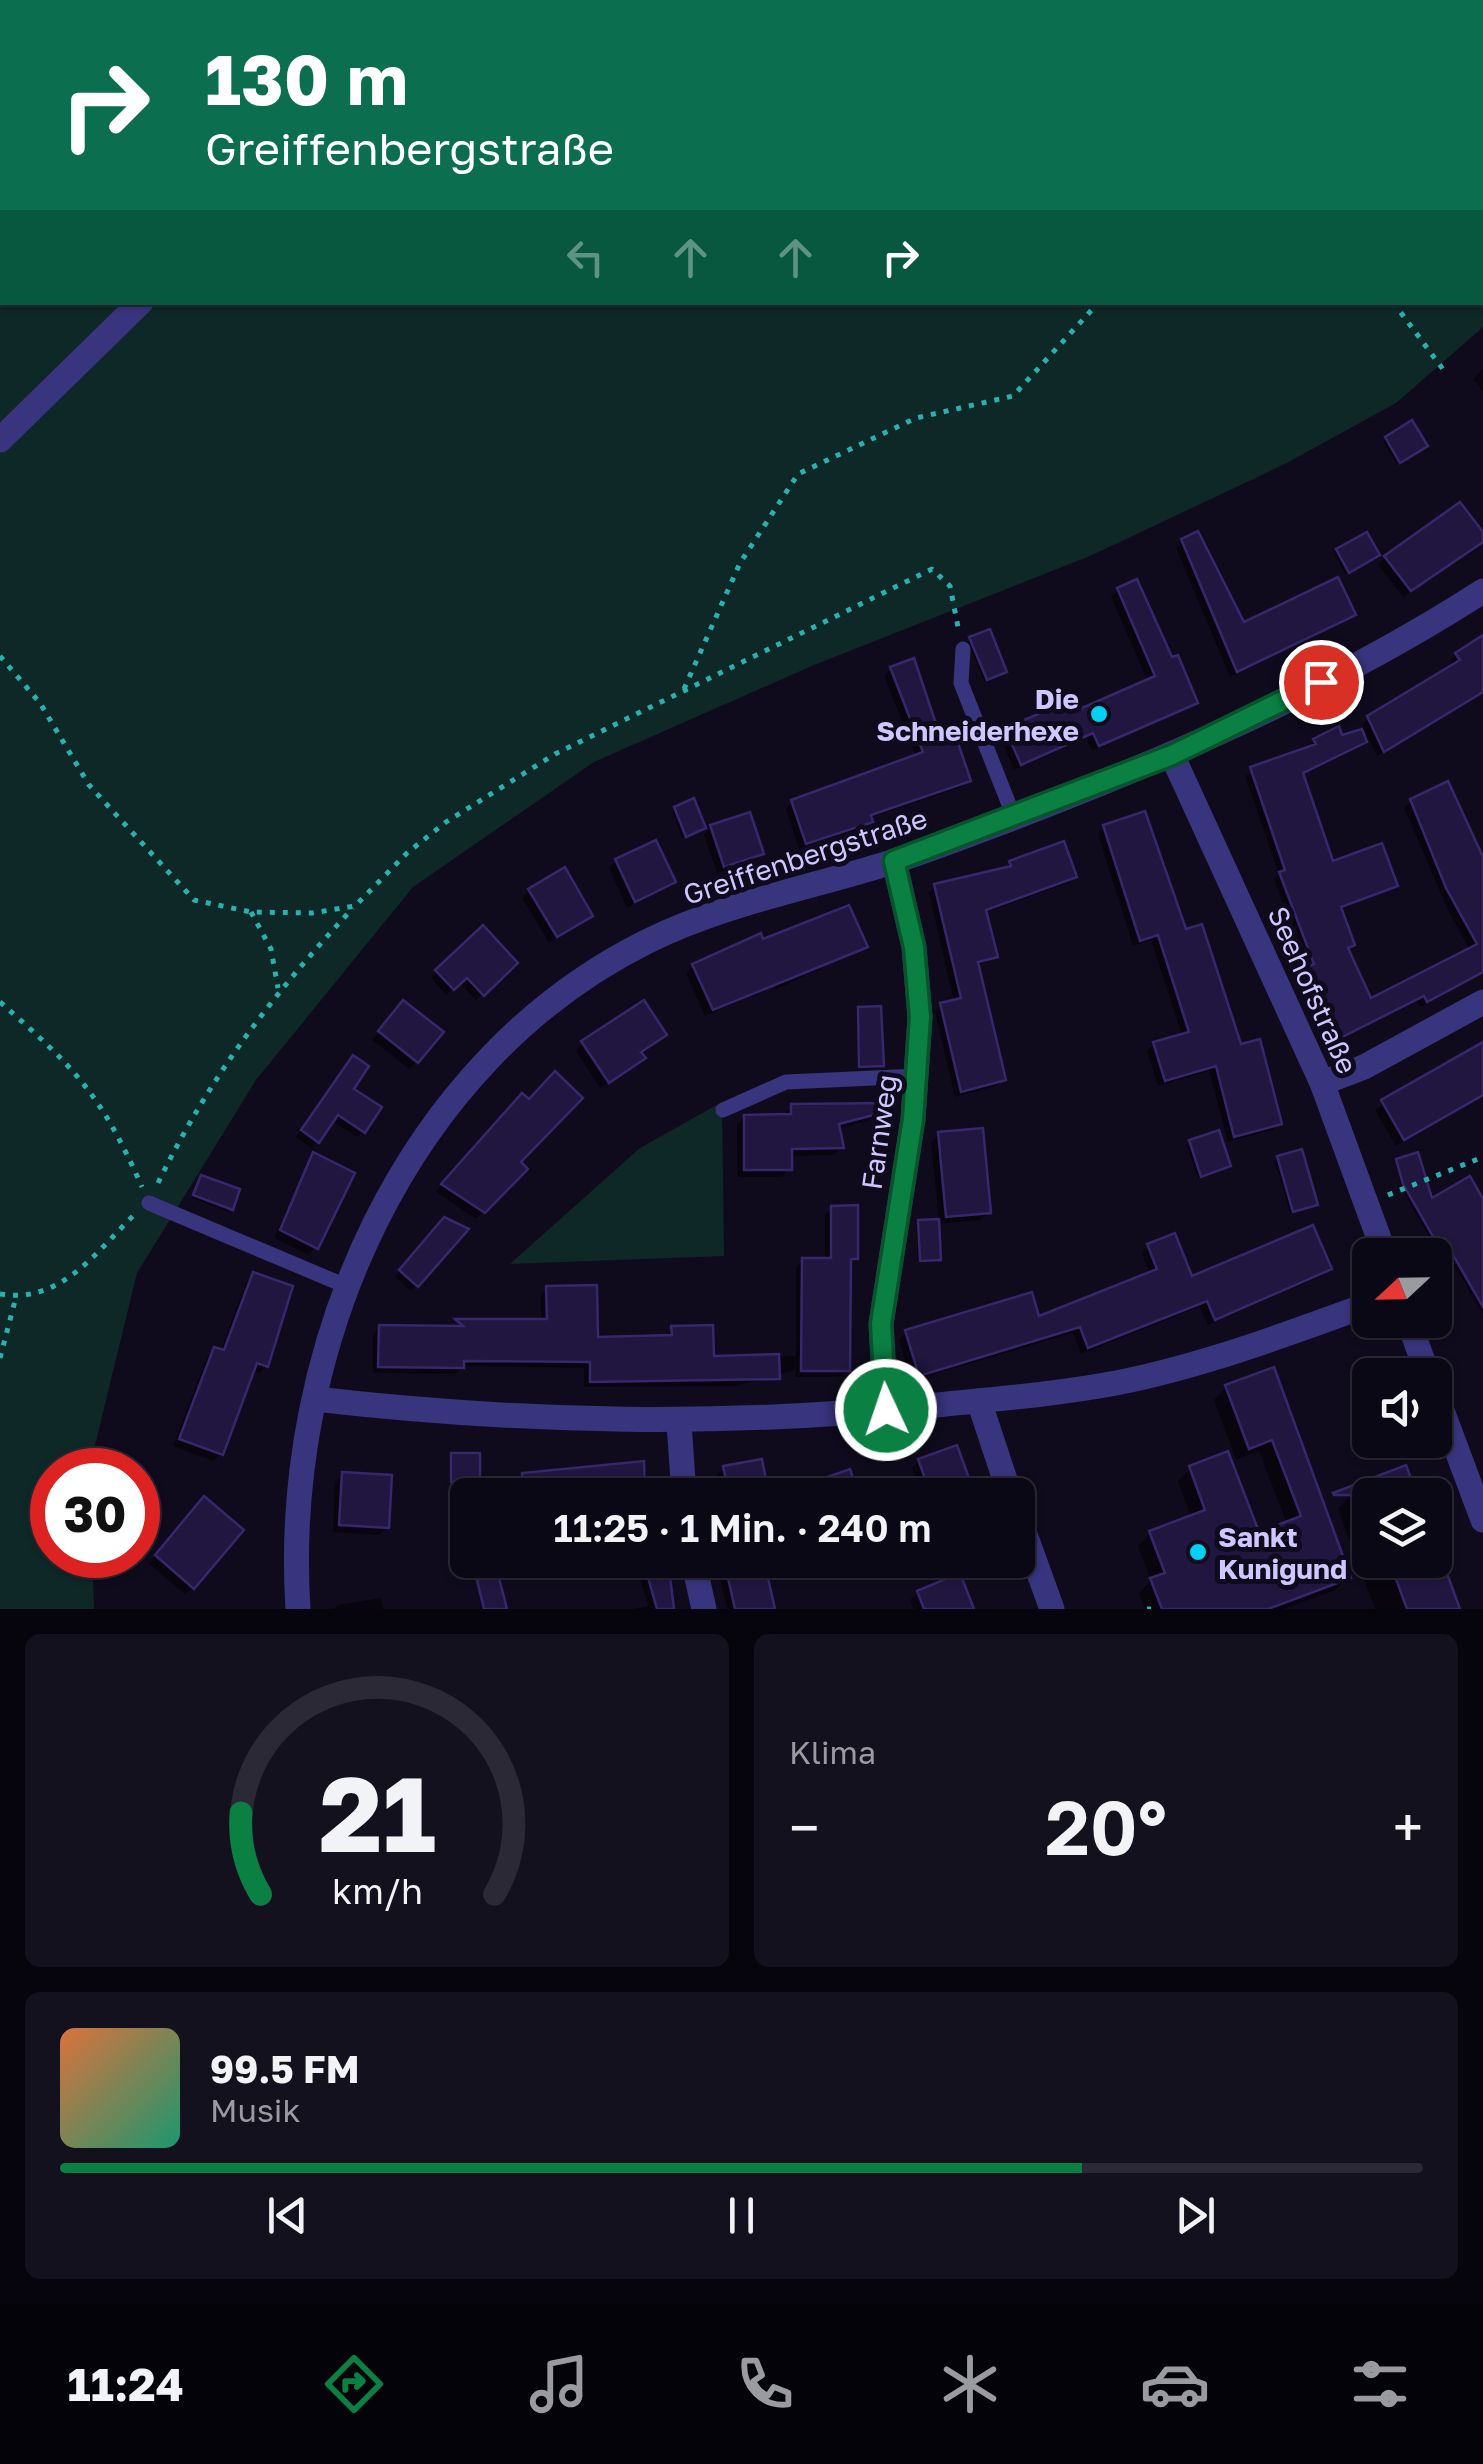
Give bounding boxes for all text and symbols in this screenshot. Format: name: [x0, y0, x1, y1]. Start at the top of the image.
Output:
text: 130 m: [205, 36, 408, 120]
icon: right: [40, 40, 170, 170]
text: Greiffenbergstraße: [205, 121, 614, 175]
icon: left: [558, 230, 613, 285]
icon: ahead: [663, 230, 718, 285]
icon: ahead: [768, 230, 823, 285]
icon: right: [873, 230, 928, 285]
pin: [1279, 640, 1364, 725]
icon: arrive: [1294, 655, 1349, 710]
place label: Die Schneiderhexe: [876, 682, 1079, 747]
marker: Die Schneiderhexe: [1088, 703, 1110, 725]
street label: Greiffenbergstraße: [679, 801, 931, 911]
street label: Seehofstraße: [1261, 901, 1365, 1079]
street label: Farnweg: [855, 1072, 903, 1192]
north arrow: [1352, 1238, 1452, 1338]
map controls: [1352, 1238, 1452, 1578]
position arrow: [834, 1358, 938, 1462]
button: sound: [1352, 1358, 1452, 1458]
speed limit sign: 30: [30, 1448, 160, 1578]
button: layers: [1352, 1478, 1452, 1578]
text: 11:25 · 1 Min. · 240 m: [554, 1505, 931, 1550]
place label: Sankt Kunigund: [1218, 1520, 1347, 1585]
marker: Sankt Kunigund: [1187, 1541, 1209, 1563]
text: Klima: [789, 1733, 876, 1771]
text: 21: [318, 1750, 436, 1875]
text: 20°: [1045, 1781, 1167, 1872]
text: −: [789, 1794, 819, 1860]
text: +: [1393, 1794, 1423, 1860]
text: km/h: [332, 1869, 422, 1912]
text: 99.5 FM: [210, 2046, 360, 2091]
text: Musik: [210, 2091, 301, 2129]
icon: previous: [260, 2188, 315, 2243]
icon: pause: [714, 2188, 769, 2243]
icon: next: [1168, 2188, 1223, 2243]
icon: directions: [319, 2349, 389, 2419]
icon: music: [524, 2349, 594, 2419]
icon: phone: [730, 2349, 800, 2419]
icon: climate: [935, 2349, 1005, 2419]
icon: car: [1140, 2349, 1210, 2419]
icon: filters: [1345, 2349, 1415, 2419]
text: 11:24: [68, 2357, 184, 2411]

